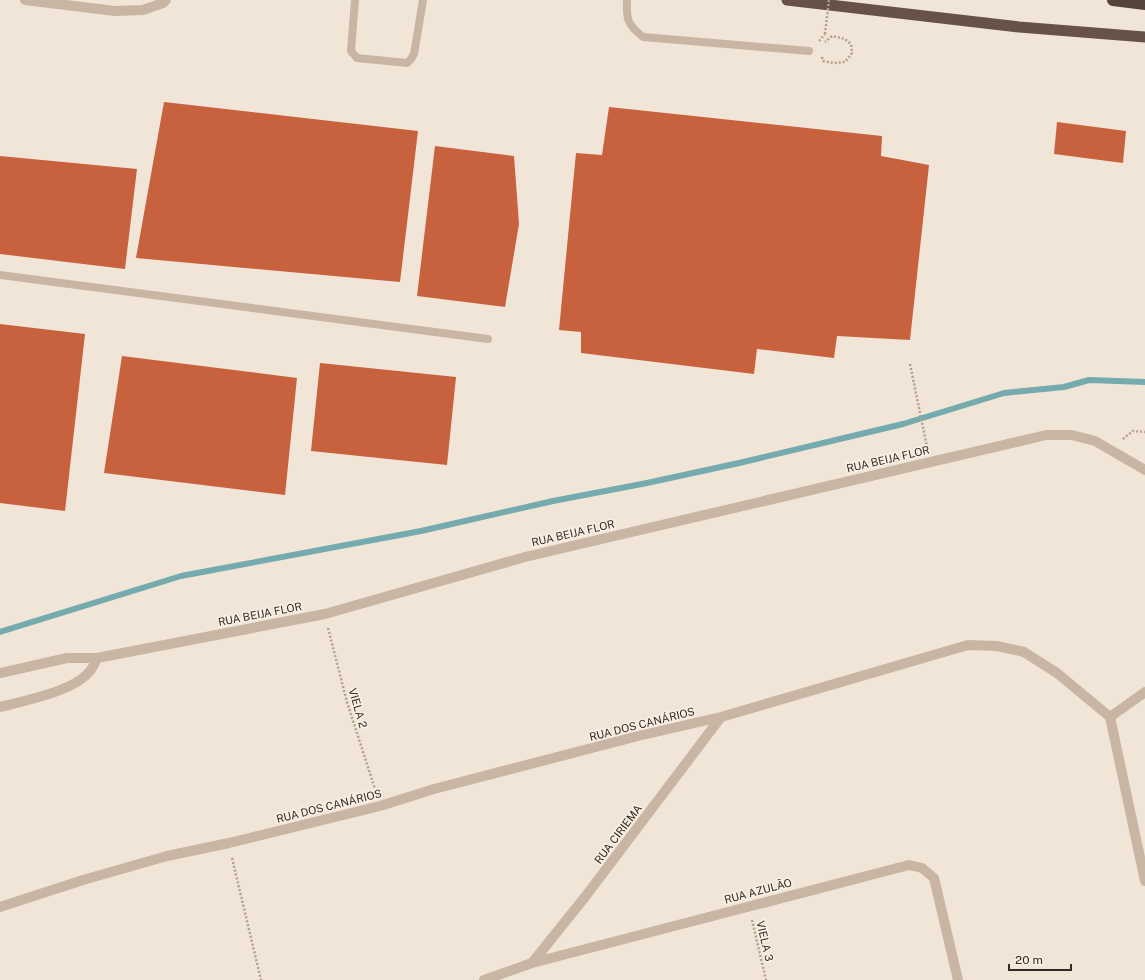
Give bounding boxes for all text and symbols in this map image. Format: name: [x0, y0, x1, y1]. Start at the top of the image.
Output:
street label: RUA BEIJA FLOR: [845, 444, 931, 474]
street label: RUA BEIJA FLOR: [530, 518, 616, 548]
street label: RUA BEIJA FLOR: [217, 600, 303, 628]
street label: VIELA 2: [347, 687, 370, 730]
street label: RUA DOS CANÁRIOS: [588, 704, 696, 743]
street label: RUA DOS CANÁRIOS: [275, 786, 383, 825]
street label: RUA CIRIEMA: [592, 802, 644, 866]
street label: RUA AZULÃO: [723, 876, 793, 906]
street label: VIELA 3: [755, 920, 776, 963]
scale bar: [1009, 946, 1071, 972]
text: 20 m: [1015, 953, 1043, 967]

